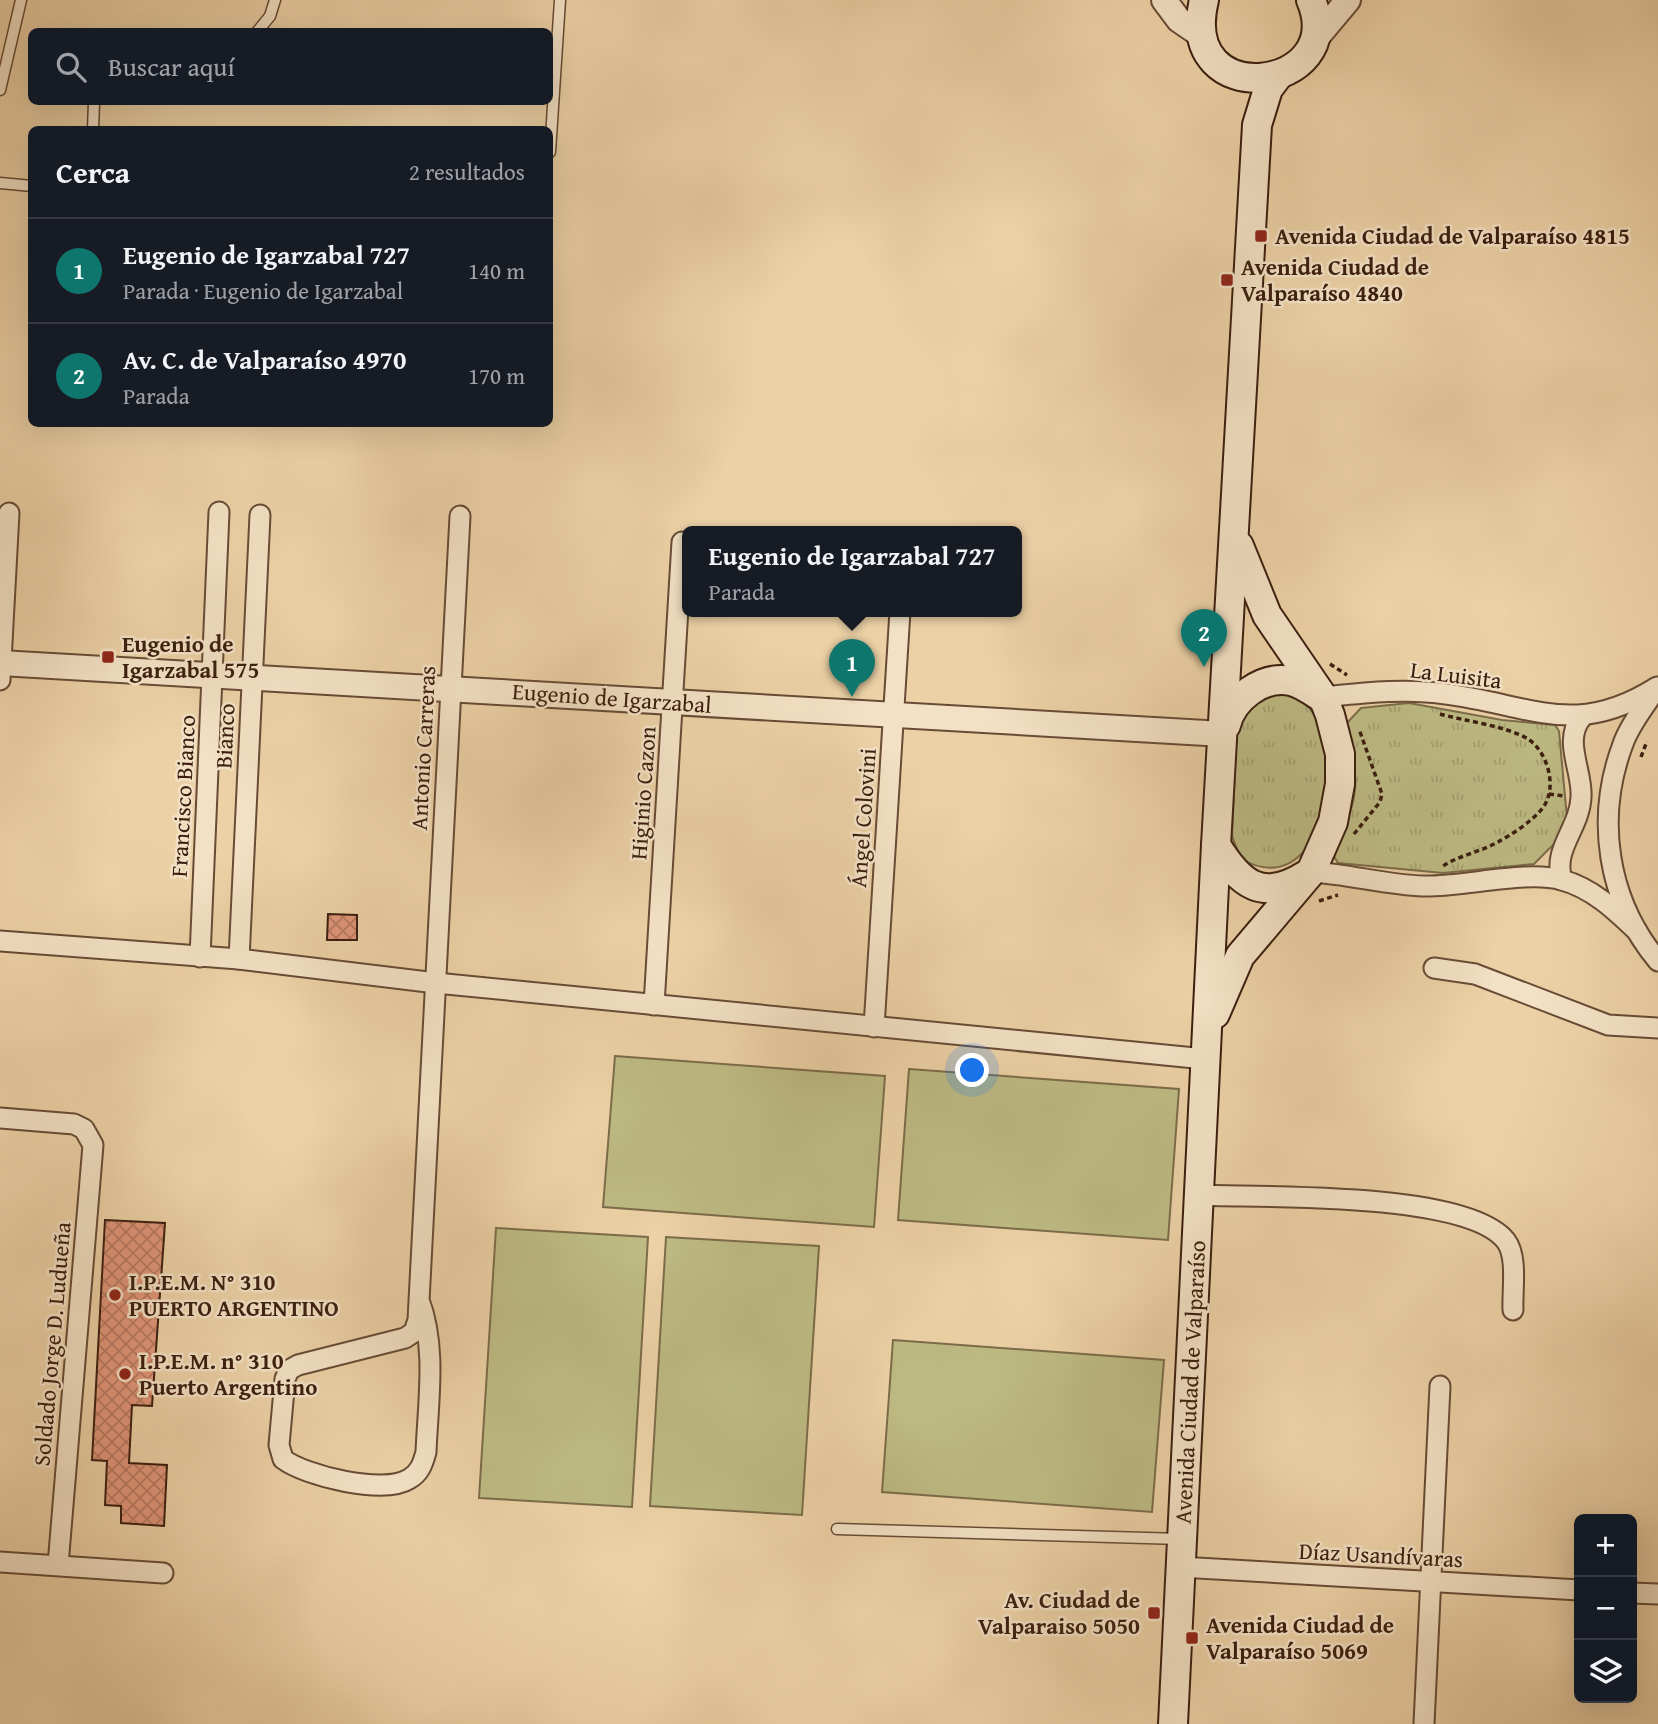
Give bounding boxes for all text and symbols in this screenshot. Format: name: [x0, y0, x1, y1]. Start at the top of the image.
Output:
search box: [28, 28, 553, 105]
text: Buscar aquí: [108, 47, 235, 86]
icon: search: [52, 48, 90, 86]
text: Cerca: [56, 150, 130, 194]
text: 2 resultados: [409, 155, 525, 188]
place label: Avenida Ciudad de Valparaíso 4815: [1275, 219, 1630, 252]
marker: Avenida Ciudad de Valparaíso 4815: [1253, 228, 1269, 244]
text: Eugenio de Igarzabal 727: [123, 235, 410, 274]
place label: Avenida Ciudad de Valparaíso 4840: [1241, 250, 1429, 309]
text: 1: [73, 254, 85, 287]
text: 140 m: [468, 254, 525, 287]
marker: Avenida Ciudad de Valparaíso 4840: [1219, 272, 1235, 288]
text: Parada · Eugenio de Igarzabal: [123, 274, 403, 307]
text: Av. C. de Valparaíso 4970: [123, 340, 406, 379]
text: 2: [73, 359, 85, 392]
text: 170 m: [468, 359, 525, 392]
text: Parada: [123, 379, 190, 412]
popup: [682, 526, 1022, 617]
text: Eugenio de Igarzabal 727: [709, 536, 995, 575]
text: Parada: [709, 575, 775, 608]
pin: 2: [1181, 609, 1227, 667]
place label: Eugenio de Igarzabal 575: [122, 627, 259, 686]
pin: 1: [829, 639, 875, 697]
marker: Eugenio de Igarzabal 575: [100, 649, 116, 665]
street label: La Luisita: [1408, 653, 1504, 696]
street label: Antonio Carreras: [402, 665, 443, 831]
street label: Eugenio de Igarzabal: [511, 674, 713, 721]
street label: Bianco: [206, 703, 243, 769]
street label: Francisco Bianco: [162, 714, 203, 878]
street label: Higinio Cazon: [621, 725, 664, 861]
street label: Ángel Colovini: [841, 747, 884, 889]
your location: [955, 1053, 989, 1087]
street label: Soldado Jorge D. Ludueña: [24, 1220, 79, 1467]
street label: Avenida Ciudad de Valparaíso: [1166, 1239, 1213, 1525]
place label: I.P.E.M. N° 310 PUERTO ARGENTINO: [129, 1265, 339, 1324]
marker: I.P.E.M. N° 310 PUERTO ARGENTINO: [107, 1287, 123, 1303]
place label: I.P.E.M. n° 310 Puerto Argentino: [139, 1344, 317, 1403]
marker: I.P.E.M. n° 310 Puerto Argentino: [117, 1366, 133, 1382]
map controls: [1574, 1514, 1637, 1703]
button: +: [1574, 1514, 1637, 1577]
street label: Díaz Usandívaras: [1298, 1534, 1464, 1575]
button: −: [1574, 1577, 1637, 1640]
place label: Av. Ciudad de Valparaiso 5050: [978, 1583, 1140, 1642]
marker: Av. Ciudad de Valparaiso 5050: [1146, 1605, 1162, 1621]
place label: Avenida Ciudad de Valparaíso 5069: [1206, 1608, 1394, 1667]
marker: Avenida Ciudad de Valparaíso 5069: [1184, 1630, 1200, 1646]
button: layers: [1574, 1640, 1637, 1703]

